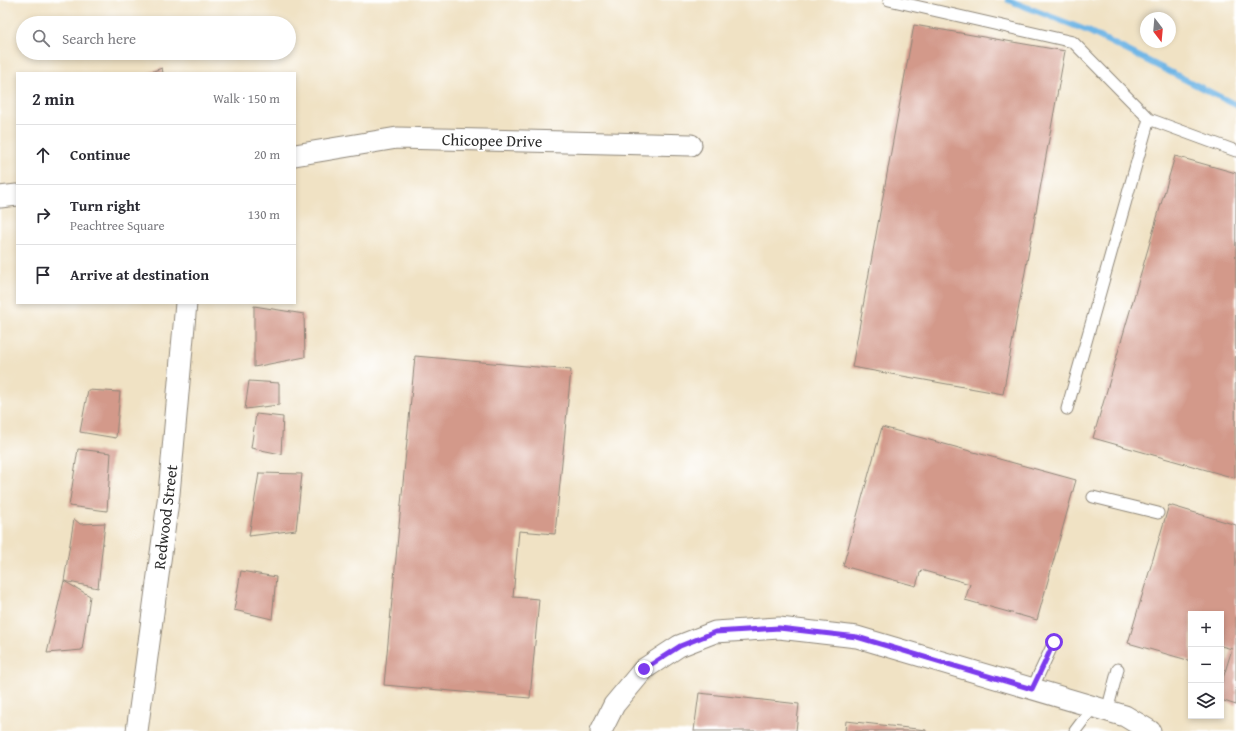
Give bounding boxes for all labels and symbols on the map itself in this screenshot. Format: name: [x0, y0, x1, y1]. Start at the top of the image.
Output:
north arrow: [1140, 12, 1176, 48]
street label: Chicopee Drive: [442, 127, 542, 153]
street label: Redwood Street: [147, 463, 183, 571]
route start: [1045, 633, 1063, 651]
route end: [635, 660, 653, 678]

